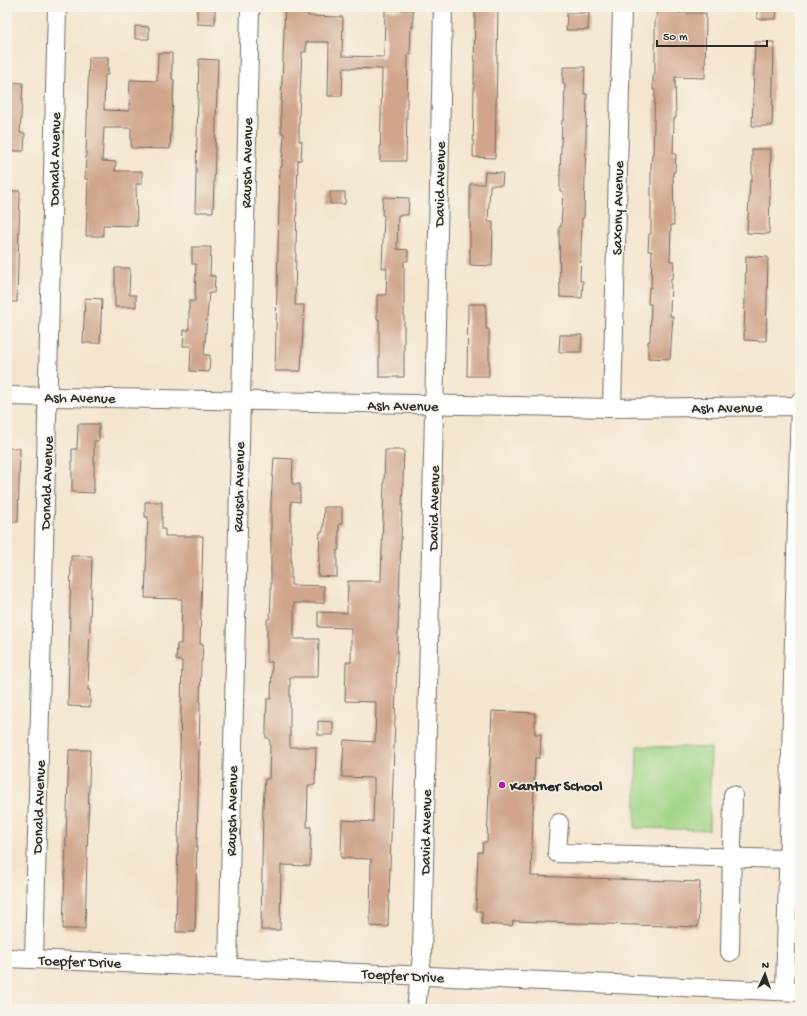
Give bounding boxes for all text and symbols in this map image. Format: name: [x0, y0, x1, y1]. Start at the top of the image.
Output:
scale bar: [657, 22, 767, 48]
text: 50 m: [663, 31, 688, 45]
street label: Donald Avenue: [46, 112, 66, 207]
street label: Rausch Avenue: [238, 117, 258, 208]
street label: David Avenue: [431, 141, 451, 228]
street label: Saxony Avenue: [609, 161, 629, 255]
street label: Ash Avenue: [44, 389, 116, 409]
street label: Ash Avenue: [367, 397, 439, 417]
street label: Ash Avenue: [691, 399, 763, 419]
street label: Donald Avenue: [37, 436, 59, 531]
street label: Rausch Avenue: [230, 441, 250, 532]
street label: David Avenue: [425, 465, 445, 552]
street label: Donald Avenue: [29, 760, 51, 855]
street label: Rausch Avenue: [223, 765, 243, 856]
place label: Kantner School: [509, 778, 603, 796]
marker: Kantner School: [497, 780, 507, 790]
street label: David Avenue: [417, 789, 437, 876]
street label: Toepfer Drive: [37, 953, 122, 973]
north arrow: [745, 954, 785, 994]
text: N: [762, 960, 769, 972]
street label: Toepfer Drive: [360, 966, 445, 988]

